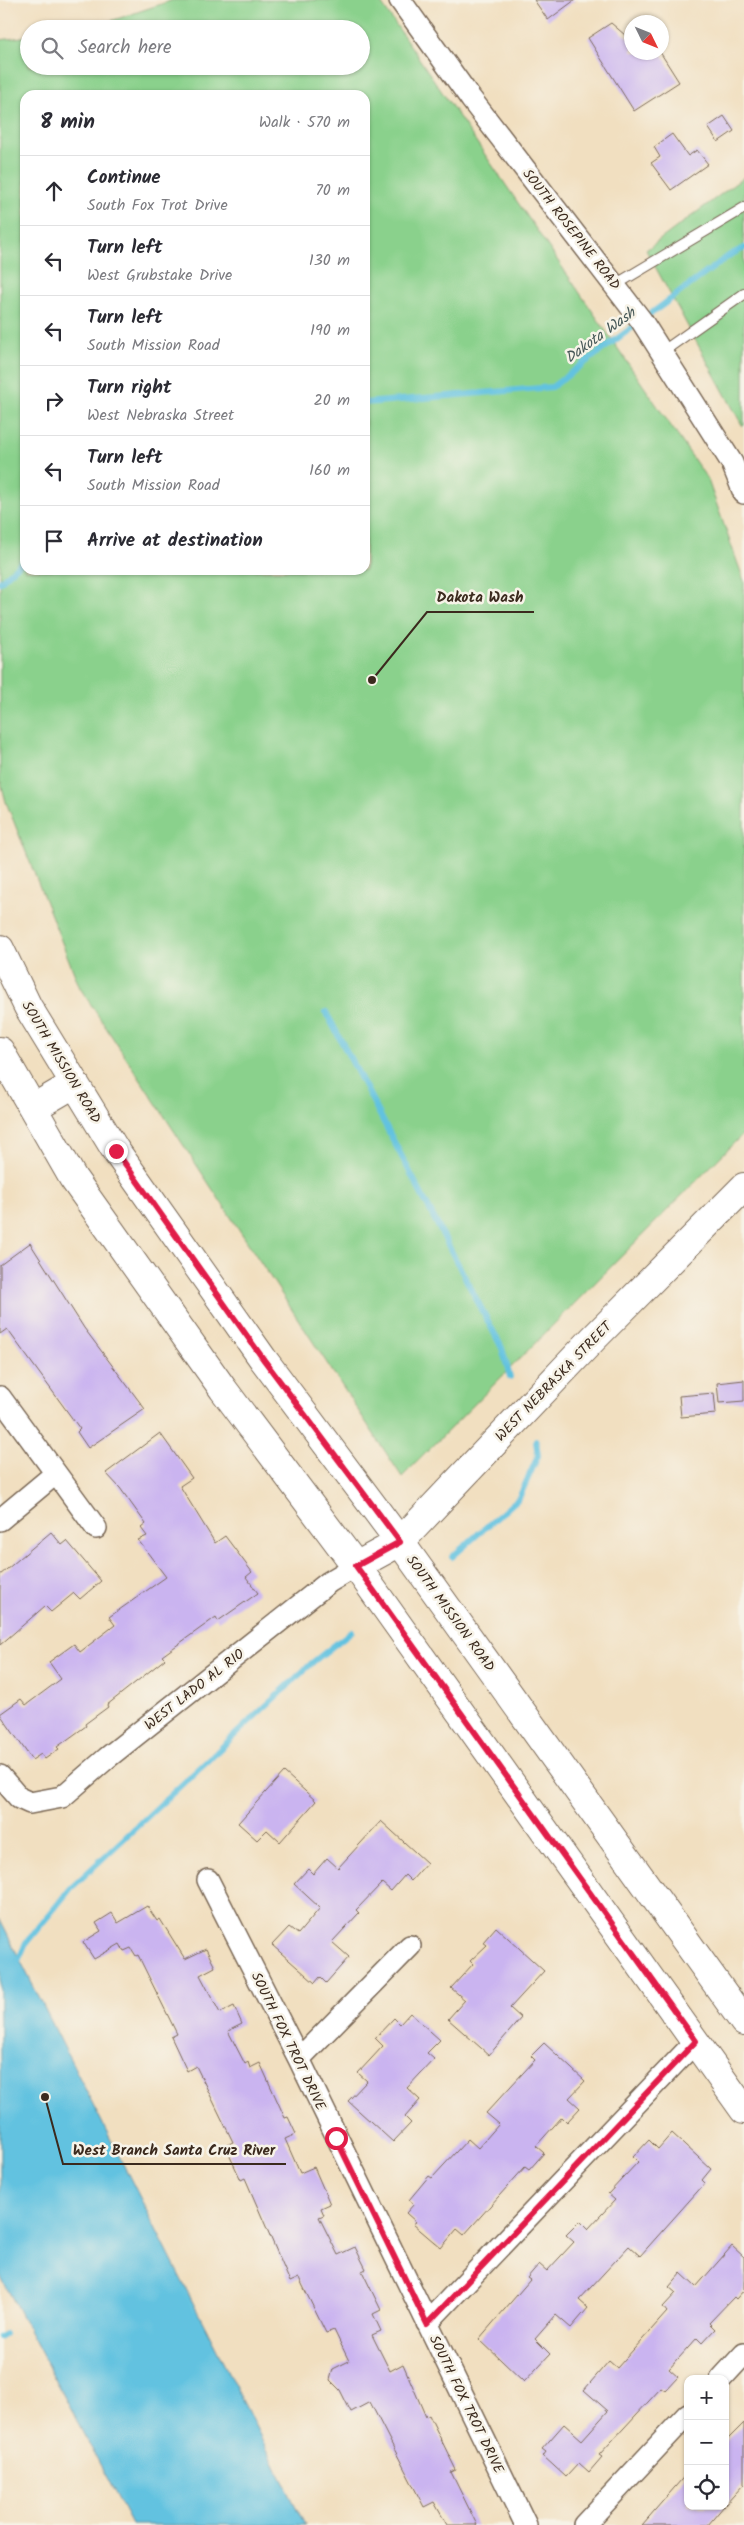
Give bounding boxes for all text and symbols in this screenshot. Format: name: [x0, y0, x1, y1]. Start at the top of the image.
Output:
north arrow: [624, 15, 669, 60]
search box: [20, 20, 370, 75]
text: Search here: [78, 33, 172, 63]
icon: search: [38, 34, 66, 62]
text: 8 min: [40, 106, 95, 139]
text: Walk · 570 m: [259, 110, 350, 135]
text: Continue: [87, 163, 160, 193]
street label: SOUTH ROSEPINE ROAD: [517, 164, 626, 295]
icon: ahead: [40, 177, 68, 205]
text: 70 m: [315, 178, 350, 203]
text: South Fox Trot Drive: [87, 193, 228, 218]
text: Turn left: [87, 233, 162, 263]
icon: left: [40, 247, 68, 275]
text: 130 m: [309, 248, 350, 273]
text: West Grubstake Drive: [87, 263, 232, 288]
water label: Dakota Wash: [560, 301, 643, 370]
text: Turn left: [87, 303, 162, 333]
icon: left: [40, 317, 68, 345]
text: 190 m: [310, 318, 350, 343]
text: South Mission Road: [87, 333, 220, 358]
text: Turn right: [87, 373, 172, 403]
icon: right: [40, 387, 68, 415]
text: 20 m: [314, 388, 350, 413]
text: West Nebraska Street: [87, 403, 234, 428]
text: Turn left: [87, 443, 162, 473]
icon: left: [40, 457, 68, 485]
text: 160 m: [309, 458, 350, 483]
text: South Mission Road: [87, 473, 220, 498]
text: Arrive at destination: [87, 526, 263, 556]
icon: arrive: [40, 527, 68, 555]
callout: Dakota Wash: [427, 582, 534, 612]
text: Dakota Wash: [437, 586, 523, 610]
street label: SOUTH MISSION ROAD: [16, 997, 106, 1128]
route end: [105, 1140, 128, 1163]
street label: WEST NEBRASKA STREET: [490, 1316, 618, 1447]
street label: SOUTH MISSION ROAD: [400, 1551, 500, 1676]
street label: WEST LADO AL RIO: [140, 1643, 250, 1736]
street label: SOUTH FOX TROT DRIVE: [245, 1968, 332, 2115]
route start: [325, 2127, 348, 2150]
callout: West Branch Santa Cruz River: [63, 2134, 286, 2164]
text: West Branch Santa Cruz River: [73, 2139, 276, 2163]
street label: SOUTH FOX TROT DRIVE: [423, 2331, 510, 2478]
map controls: [684, 2375, 729, 2510]
button: +: [684, 2375, 729, 2420]
button: −: [684, 2420, 729, 2465]
button: locate: [684, 2465, 729, 2510]

